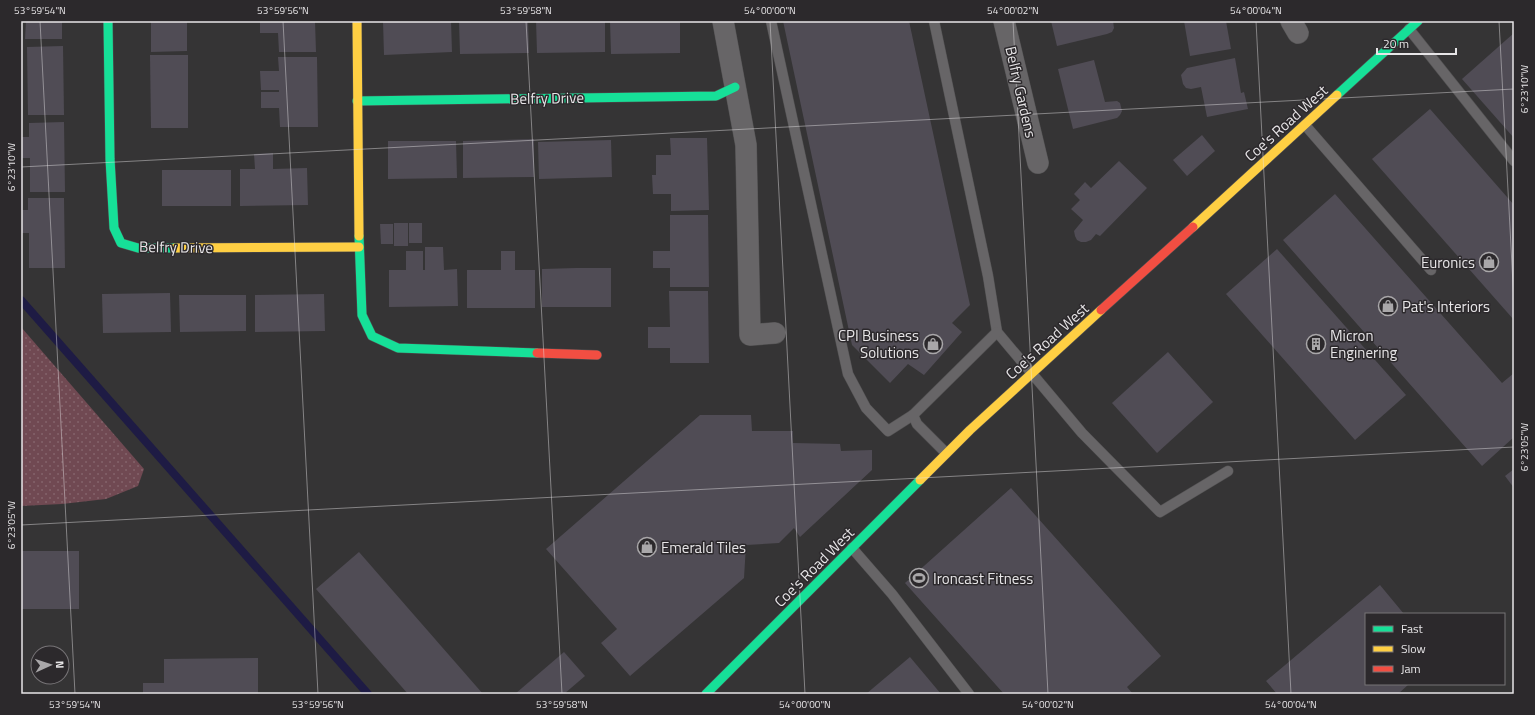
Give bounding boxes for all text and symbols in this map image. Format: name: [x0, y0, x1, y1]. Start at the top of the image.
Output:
text: 53°59'54"N: [14, 3, 66, 18]
text: 53°59'56"N: [257, 3, 309, 18]
text: 53°59'58"N: [500, 3, 552, 18]
text: 54°00'00"N: [744, 3, 796, 18]
text: 54°00'02"N: [987, 3, 1039, 18]
text: 54°00'04"N: [1230, 3, 1282, 18]
scale bar: [1377, 30, 1456, 56]
text: 20 m: [1383, 34, 1409, 53]
street label: Belfry Gardens: [999, 44, 1043, 140]
text: 6°23'10"W: [1517, 65, 1532, 113]
street label: Coe's Road West: [1239, 79, 1333, 167]
street label: Belfry Drive: [510, 86, 584, 110]
text: 6°23'10"W: [4, 143, 19, 191]
street label: Belfry Drive: [139, 235, 213, 259]
place label: Euronics: [1421, 251, 1475, 274]
shop icon: Euronics: [1478, 251, 1500, 273]
shop icon: Pat's Interiors: [1377, 295, 1399, 317]
place label: Pat's Interiors: [1402, 295, 1490, 318]
street label: Coe's Road West: [1000, 297, 1094, 385]
place label: CPI Business Solutions: [838, 324, 919, 364]
place label: Micron Enginering: [1330, 324, 1398, 364]
shop icon: CPI Business Solutions: [922, 333, 944, 355]
building icon: Micron Enginering: [1305, 333, 1327, 355]
text: 6°23'05"W: [1517, 423, 1532, 471]
text: 6°23'05"W: [4, 501, 19, 549]
street label: Coe's Road West: [769, 521, 860, 612]
shop icon: Emerald Tiles: [636, 536, 658, 558]
place label: Emerald Tiles: [661, 536, 746, 559]
sports icon: Ironcast Fitness: [908, 567, 930, 589]
place label: Ironcast Fitness: [933, 567, 1033, 590]
legend: [1365, 613, 1505, 685]
text: Fast: [1401, 619, 1424, 638]
text: Slow: [1401, 639, 1426, 658]
north arrow: [30, 645, 70, 685]
text: Jam: [1401, 659, 1421, 678]
text: N: [52, 660, 68, 669]
text: 53°59'54"N: [49, 697, 101, 712]
text: 53°59'56"N: [292, 697, 344, 712]
text: 53°59'58"N: [536, 697, 588, 712]
text: 54°00'00"N: [779, 697, 831, 712]
text: 54°00'02"N: [1022, 697, 1074, 712]
text: 54°00'04"N: [1265, 697, 1317, 712]

